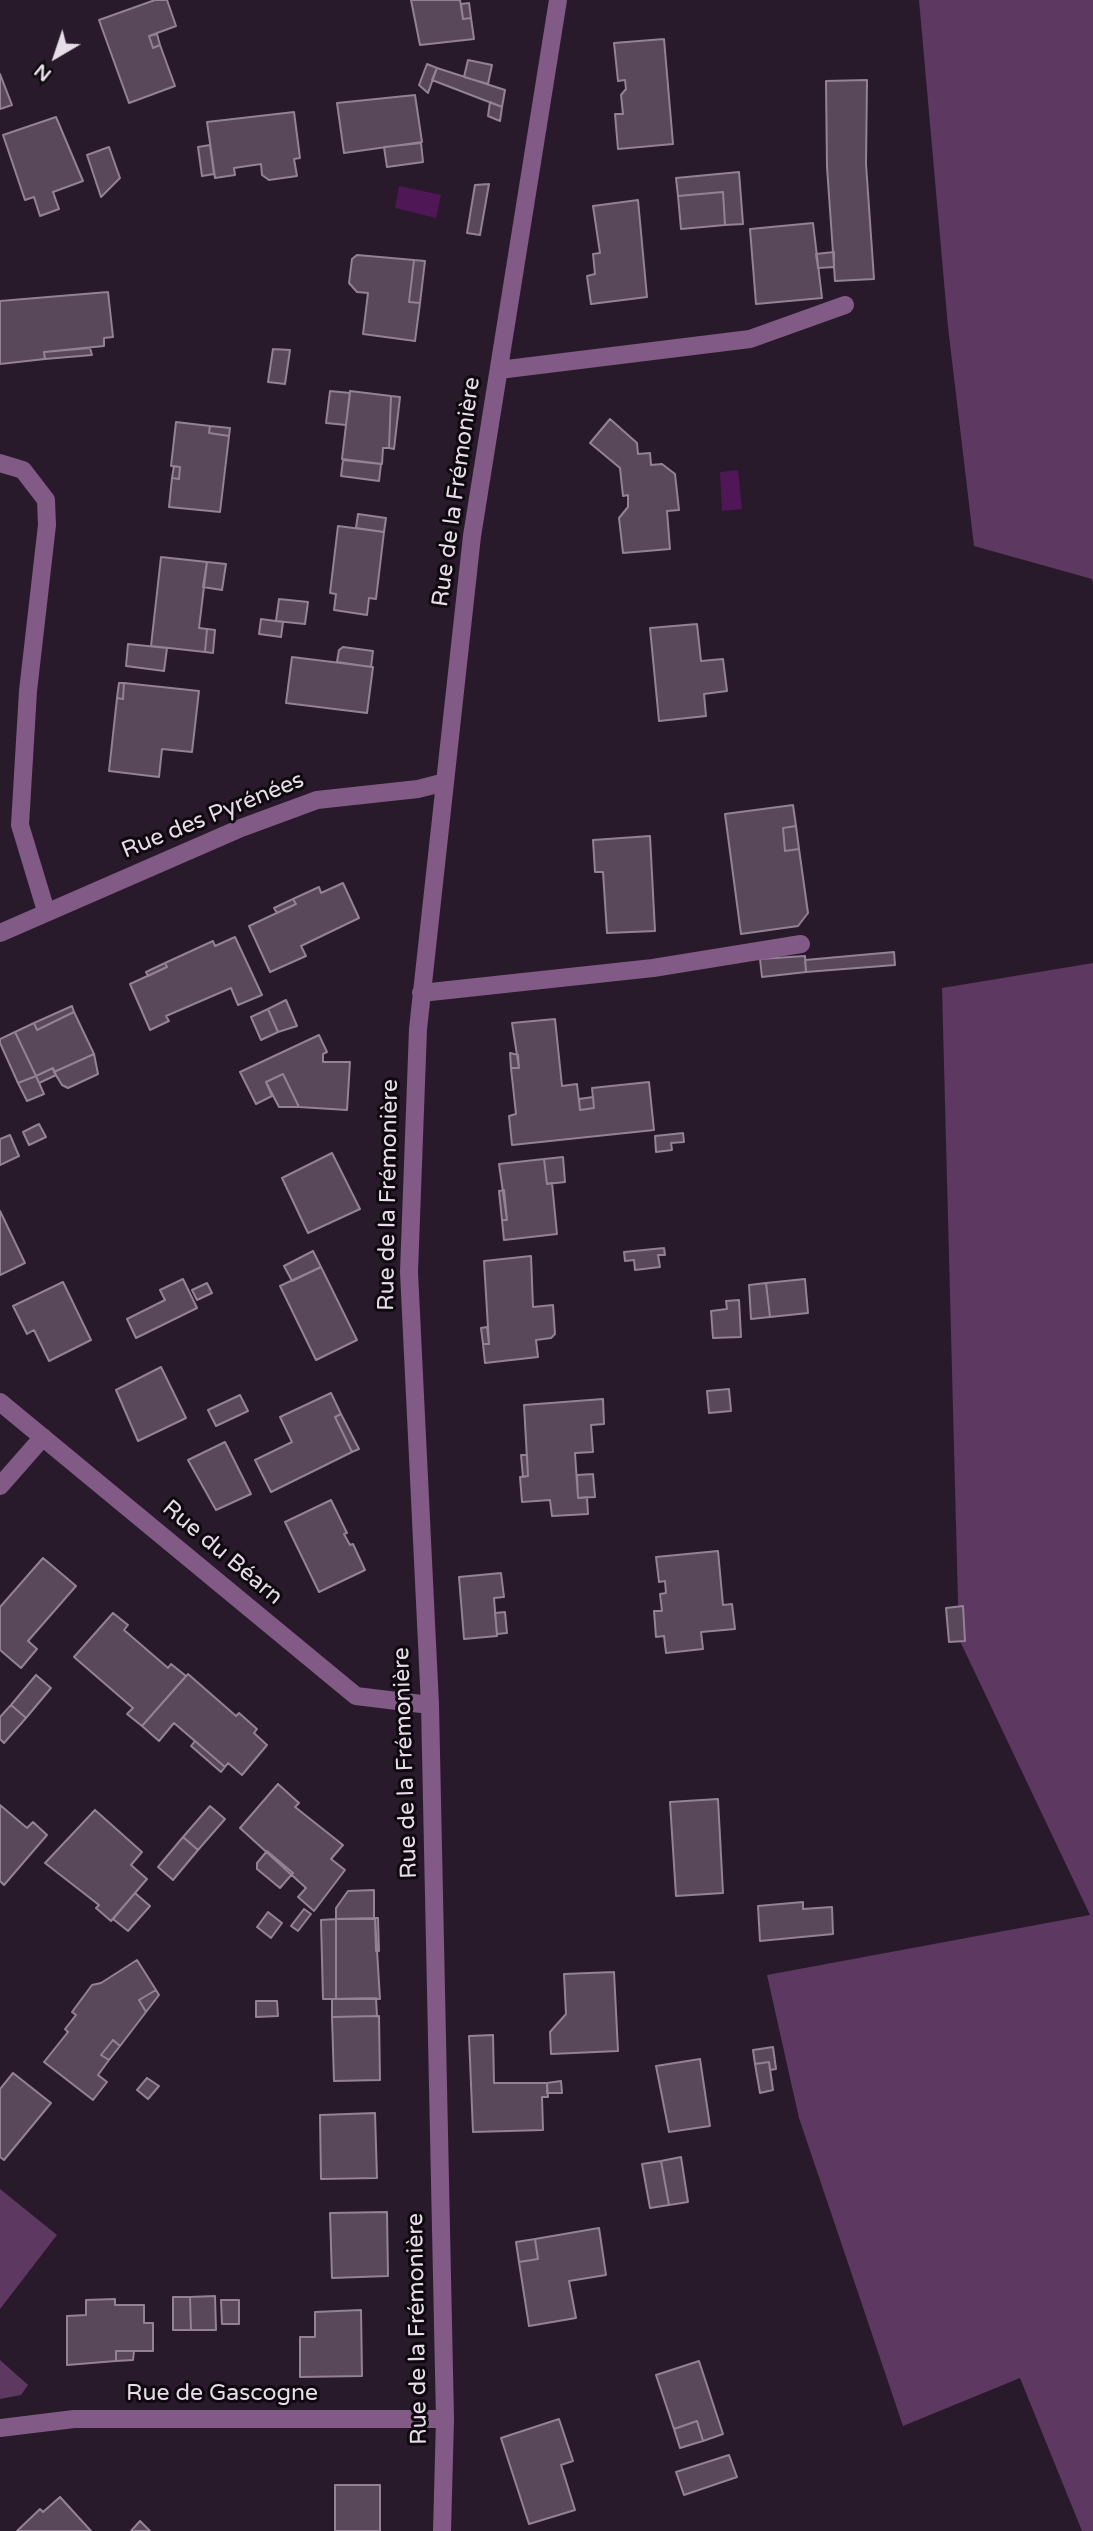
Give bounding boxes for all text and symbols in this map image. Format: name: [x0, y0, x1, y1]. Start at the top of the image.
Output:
north arrow: [21, 21, 91, 91]
text: N: [30, 59, 56, 86]
street label: Rue de la Frémonière: [427, 375, 487, 609]
street label: Rue des Pyrénées: [118, 767, 308, 865]
street label: Rue de la Frémonière: [373, 1079, 405, 1311]
street label: Rue du Béarn: [156, 1495, 288, 1611]
street label: Rue de la Frémonière: [388, 1647, 424, 1879]
street label: Rue de la Frémonière: [402, 2213, 434, 2445]
street label: Rue de Gascogne: [126, 2380, 318, 2408]

